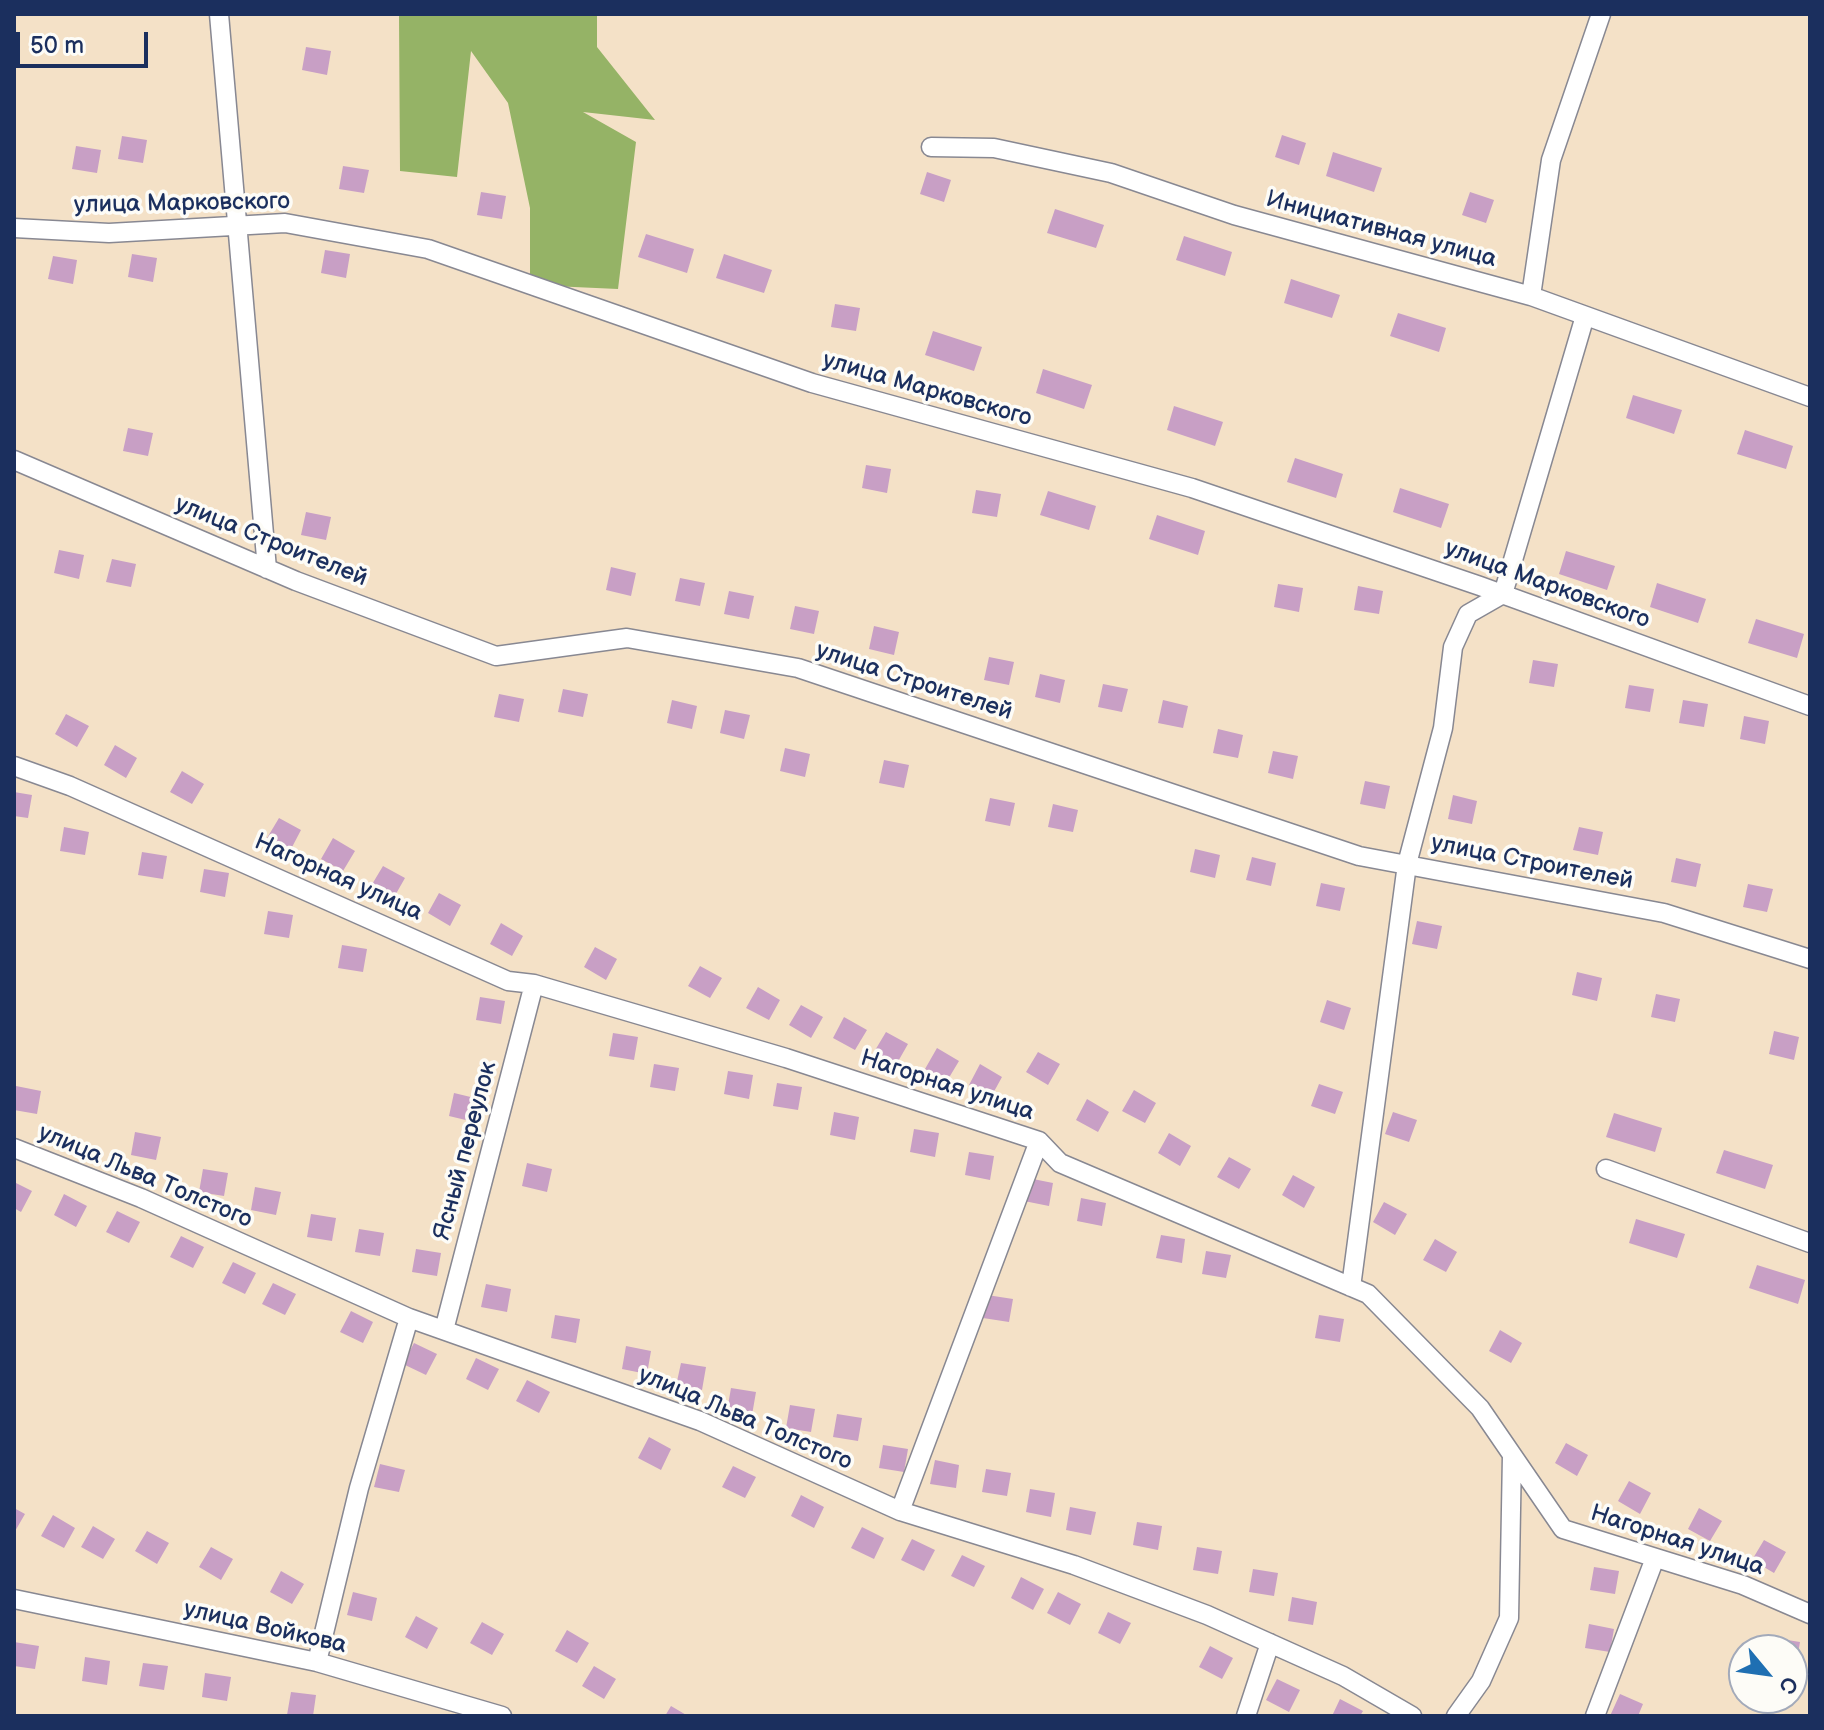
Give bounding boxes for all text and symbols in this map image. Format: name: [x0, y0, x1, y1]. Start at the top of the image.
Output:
scale bar: [20, 16, 152, 66]
text: 50 m: [30, 31, 84, 60]
street label: Инициативная улица: [1263, 185, 1499, 275]
street label: улица Марковского: [74, 188, 290, 220]
street label: улица Марковского: [819, 346, 1035, 434]
street label: улица Строителей: [171, 490, 371, 594]
street label: улица Марковского: [1441, 535, 1653, 635]
street label: улица Строителей: [812, 637, 1016, 727]
street label: Нагорная улица: [250, 828, 426, 928]
street label: улица Строителей: [1429, 829, 1635, 897]
street label: Нагорная улица: [857, 1044, 1037, 1128]
street label: Ясный переулок: [428, 1059, 504, 1243]
street label: улица Льва Толстого: [34, 1119, 256, 1235]
street label: улица Льва Толстого: [634, 1361, 856, 1477]
street label: Нагорная улица: [1587, 1499, 1767, 1583]
street label: улица Войкова: [181, 1595, 349, 1661]
north arrow: [1728, 1634, 1808, 1714]
text: С: [1772, 1672, 1803, 1698]

